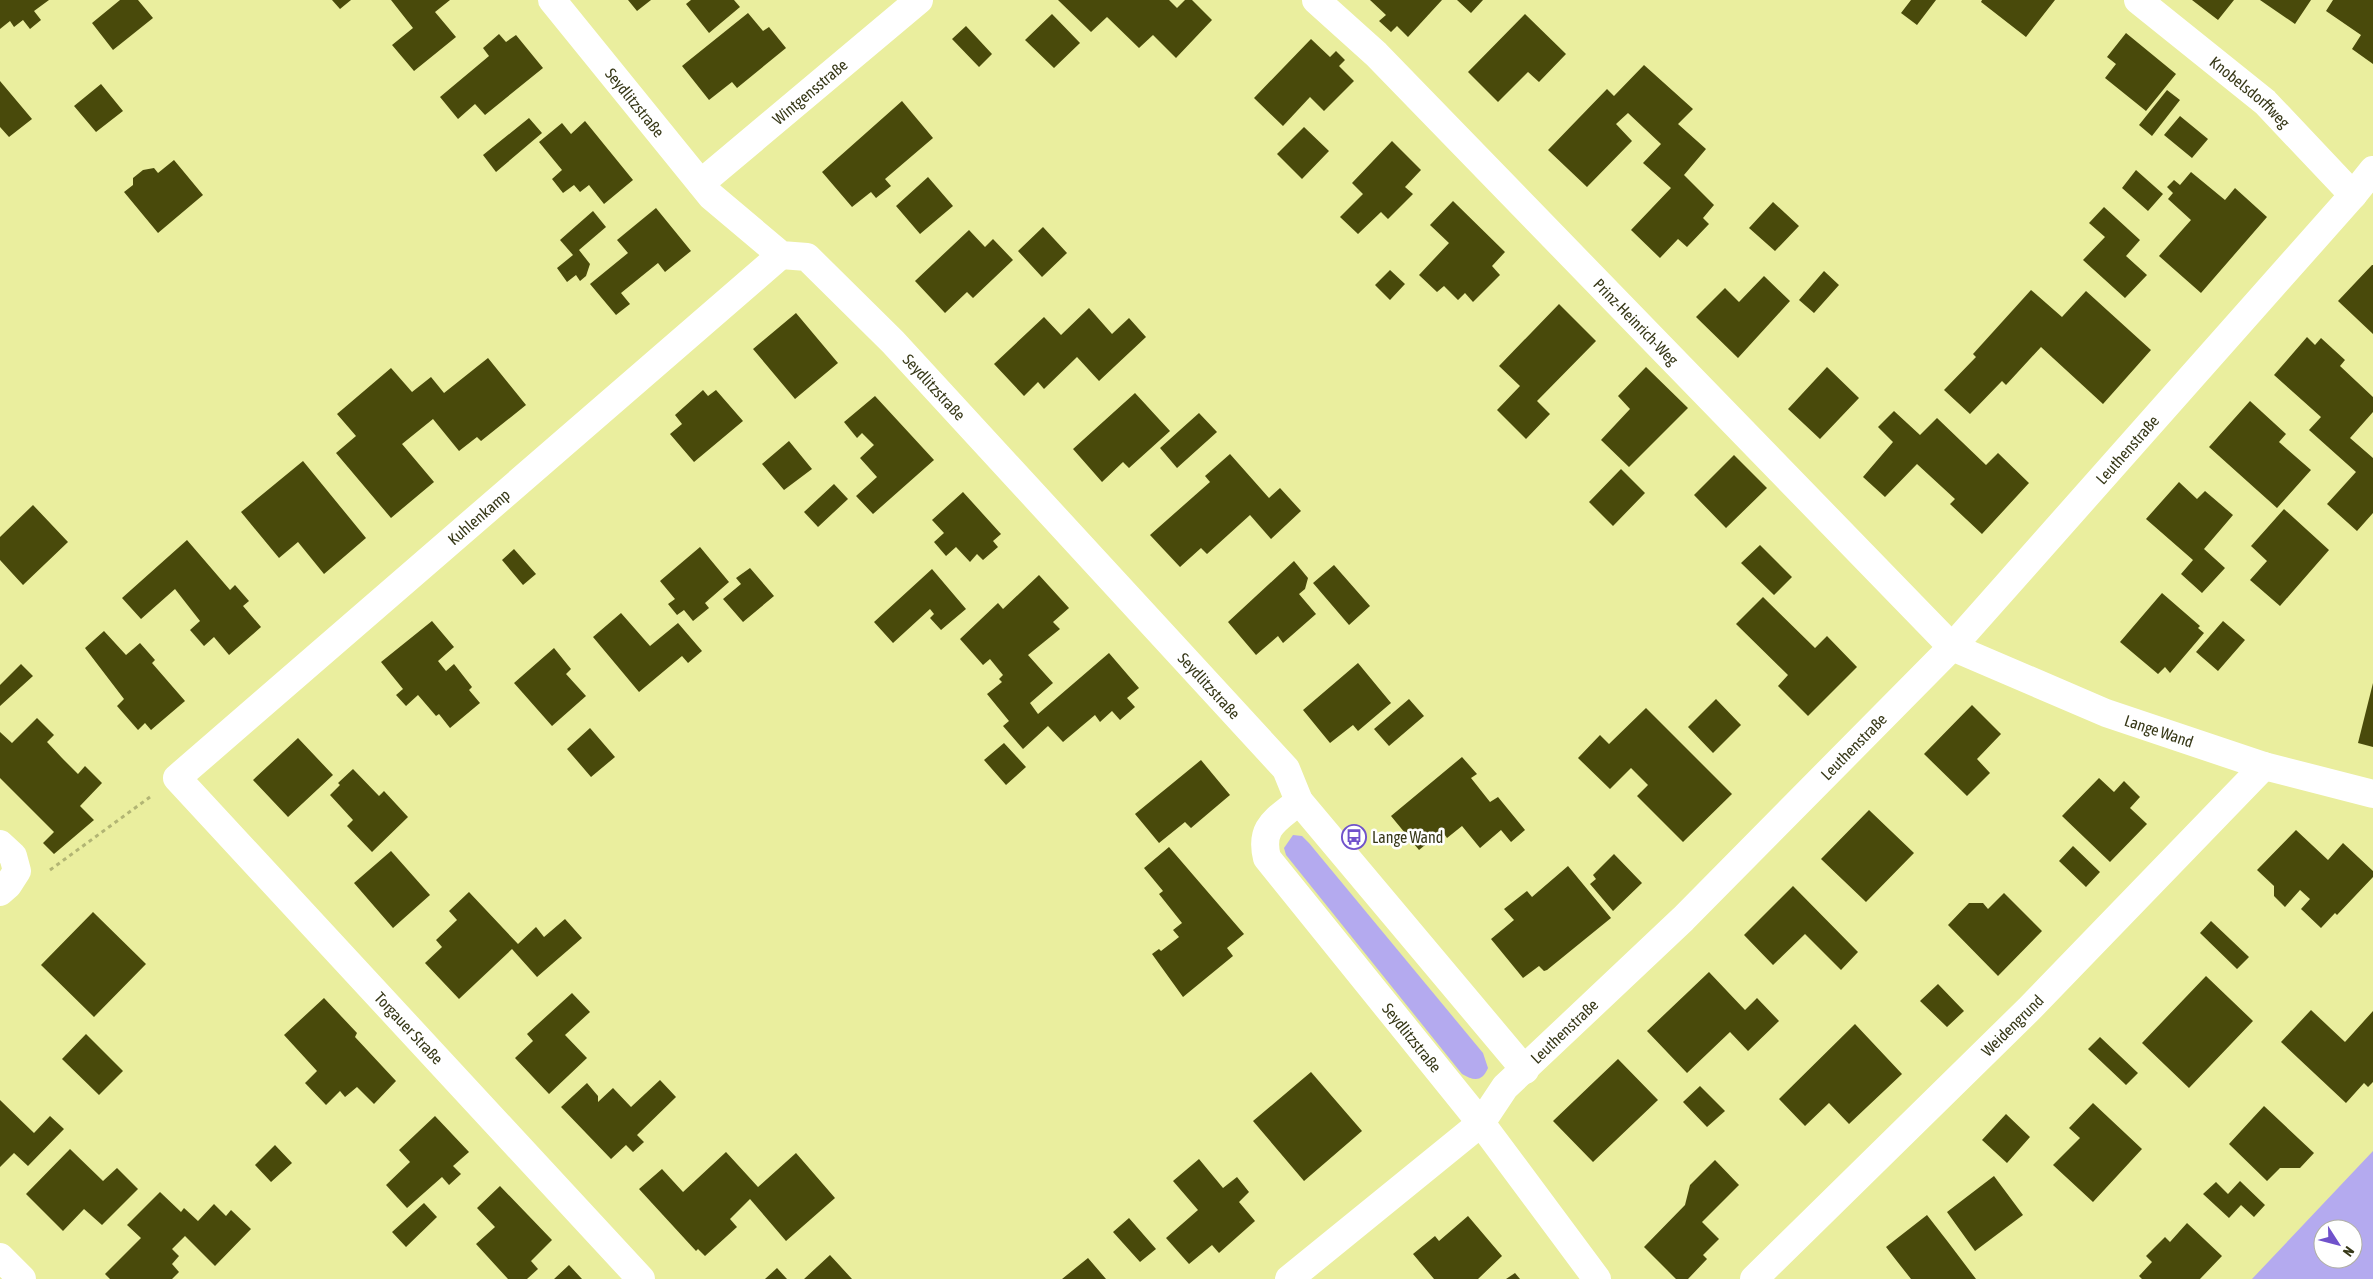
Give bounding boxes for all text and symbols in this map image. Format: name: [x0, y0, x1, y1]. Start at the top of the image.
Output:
street label: Knobelsdorffweg: [2206, 53, 2294, 132]
street label: Wintgensstraße: [769, 55, 851, 128]
street label: Seydlitzstraße: [602, 65, 668, 140]
street label: Prinz-Heinrich-Weg: [1590, 275, 1682, 369]
street label: Seydlitzstraße: [900, 350, 969, 424]
street label: Leuthenstraße: [2092, 412, 2162, 487]
street label: Kuhlenkamp: [444, 485, 514, 548]
street label: Seydlitzstraße: [1175, 649, 1244, 722]
street label: Leuthenstraße: [1817, 710, 1890, 783]
street label: Lange Wand: [2122, 711, 2196, 751]
bus stop icon: Lange Wand: [1341, 824, 1367, 850]
place label: Lange Wand: [1372, 828, 1443, 847]
street label: Torgauer Straße: [370, 988, 447, 1068]
street label: Weidengrund: [1978, 991, 2047, 1060]
street label: Leuthenstraße: [1527, 995, 1601, 1067]
street label: Seydlitzstraße: [1379, 1000, 1445, 1076]
north arrow: [2313, 1219, 2363, 1269]
text: N: [2340, 1244, 2357, 1260]

